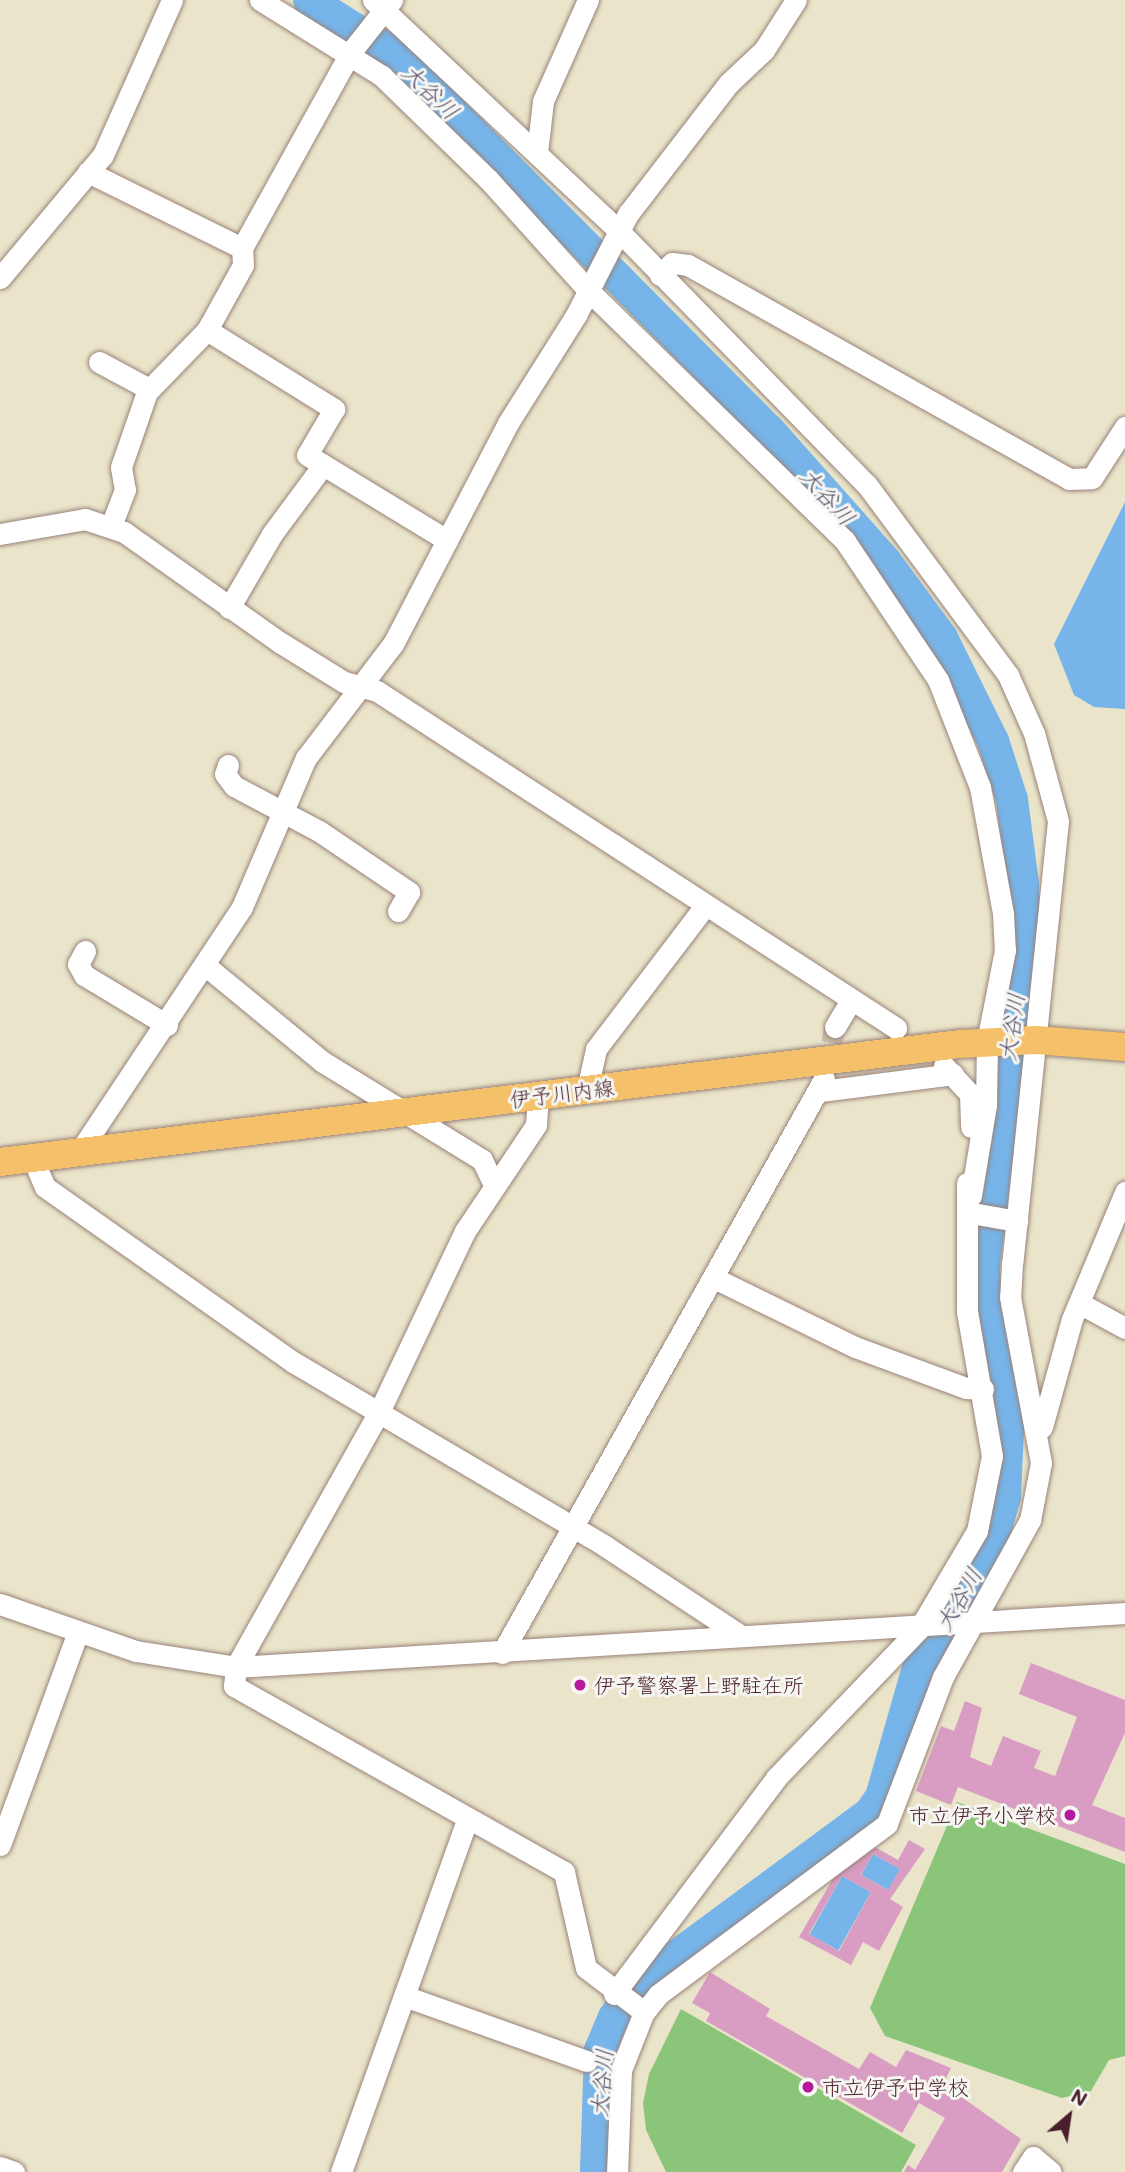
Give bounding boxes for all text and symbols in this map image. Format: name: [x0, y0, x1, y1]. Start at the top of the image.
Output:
water label: 大谷川: [397, 57, 465, 125]
water label: 大谷川: [795, 461, 861, 531]
water label: 大谷川: [993, 991, 1029, 1063]
street label: 伊予川内線: [508, 1074, 616, 1112]
water label: 大谷川: [929, 1562, 987, 1636]
place label: 伊予警察署上野駐在所: [594, 1672, 804, 1698]
marker: 伊予警察署上野駐在所: [572, 1677, 588, 1693]
place label: 市立伊予小学校: [909, 1802, 1056, 1828]
marker: 市立伊予小学校: [1062, 1807, 1078, 1823]
water label: 大谷川: [584, 2047, 618, 2119]
place label: 市立伊予中学校: [822, 2074, 969, 2100]
marker: 市立伊予中学校: [800, 2079, 816, 2095]
north arrow: [1034, 2081, 1104, 2151]
text: N: [1067, 2083, 1092, 2112]

